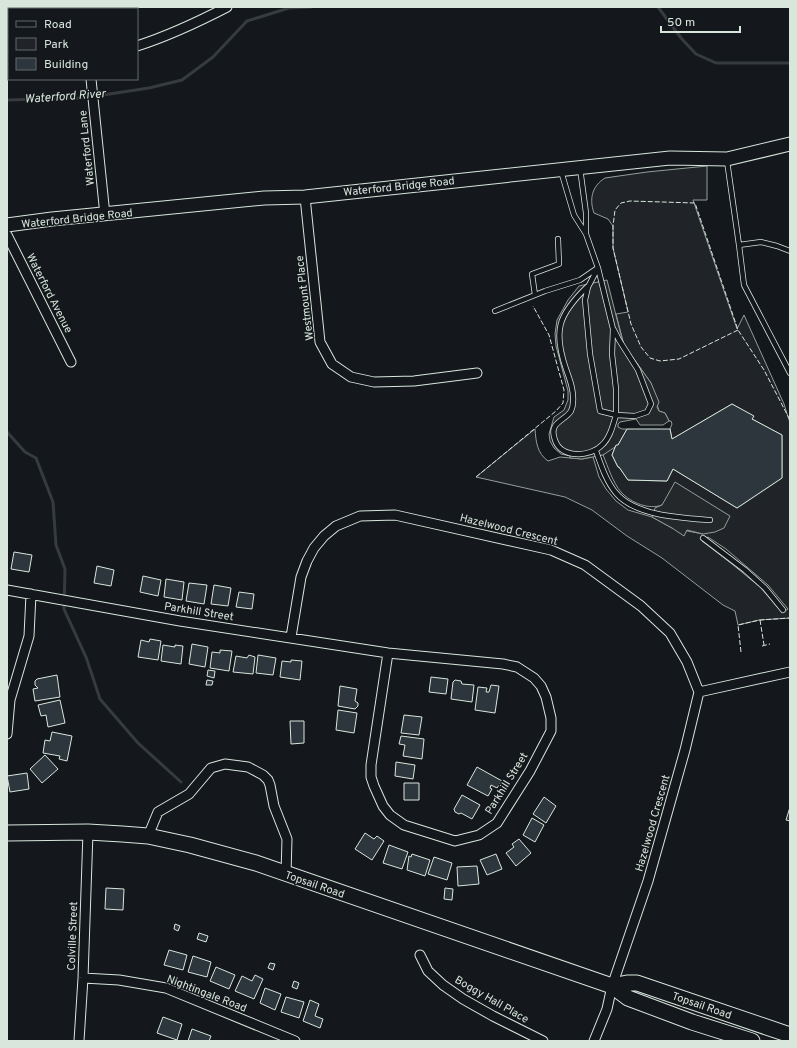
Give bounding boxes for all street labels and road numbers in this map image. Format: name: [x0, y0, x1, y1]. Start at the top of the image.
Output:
street label: Waterford Lane: [76, 109, 98, 186]
street label: Waterford Bridge Road: [343, 174, 455, 200]
street label: Waterford Bridge Road: [21, 206, 133, 232]
street label: Waterford Avenue: [23, 251, 75, 336]
street label: Westmount Place: [293, 255, 317, 341]
street label: Hazelwood Crescent: [458, 511, 559, 549]
street label: Parkhill Street: [163, 600, 235, 624]
street label: Parkhill Street: [482, 750, 531, 817]
street label: Hazelwood Crescent: [632, 773, 674, 873]
street label: Topsail Road: [283, 868, 346, 902]
street label: Colville Street: [65, 901, 81, 971]
street label: Nightingale Road: [165, 972, 249, 1016]
street label: Boggy Hall Place: [452, 973, 531, 1027]
street label: Topsail Road: [670, 989, 733, 1023]

